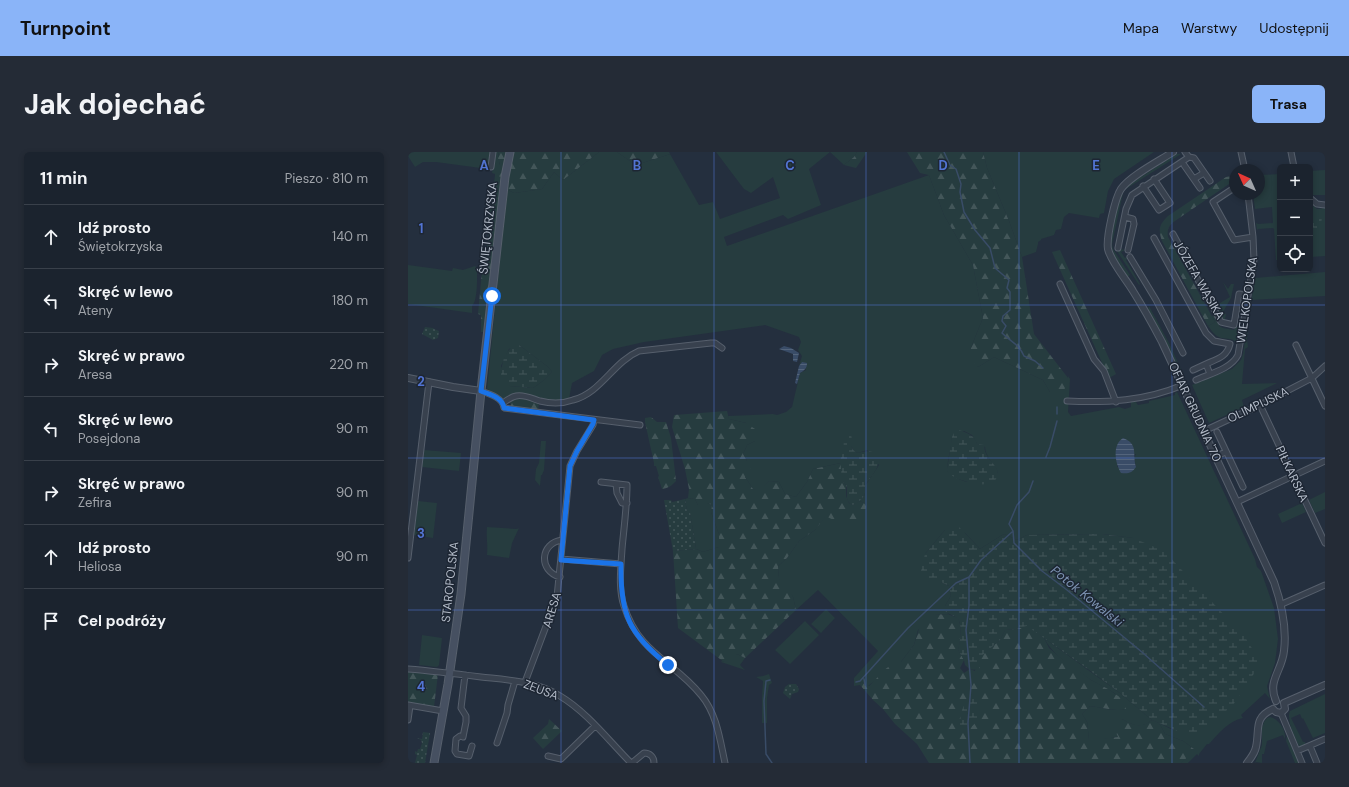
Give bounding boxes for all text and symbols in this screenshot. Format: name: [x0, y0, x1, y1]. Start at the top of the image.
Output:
text: Turnpoint: [20, 16, 111, 41]
text: Mapa: [1123, 19, 1159, 37]
text: Warstwy: [1181, 19, 1237, 37]
text: Udostępnij: [1259, 19, 1329, 37]
button: Trasa: [1252, 85, 1325, 123]
text: Jak dojechać: [24, 86, 206, 123]
text: A: [479, 157, 489, 174]
text: B: [633, 157, 641, 174]
text: C: [785, 157, 795, 174]
text: D: [938, 157, 948, 174]
text: E: [1092, 157, 1100, 174]
north arrow: [1229, 164, 1265, 200]
map controls: [1277, 164, 1313, 272]
button: +: [1277, 164, 1313, 200]
text: 11 min: [40, 167, 88, 189]
text: Pieszo · 810 m: [285, 170, 368, 187]
street label: ŚWIĘTOKRZYSKA: [475, 181, 501, 275]
button: −: [1277, 200, 1313, 236]
text: Idź prosto: [78, 218, 151, 238]
text: 1: [419, 220, 423, 237]
icon: ahead: [40, 226, 62, 248]
text: 140 m: [332, 228, 368, 245]
button: locate: [1277, 236, 1313, 272]
text: Świętokrzyska: [78, 238, 163, 255]
street label: JÓZEFA WĄSIKA: [1170, 238, 1228, 322]
street label: WIELKOPOLSKA: [1233, 256, 1261, 344]
text: Skręć w lewo: [78, 282, 173, 302]
route start: [483, 287, 501, 305]
icon: left: [40, 290, 62, 312]
text: 180 m: [332, 292, 368, 309]
text: Ateny: [78, 302, 113, 319]
text: Skręć w prawo: [78, 346, 185, 366]
icon: right: [40, 354, 62, 376]
text: 220 m: [329, 356, 368, 373]
street label: OFIAR GRUDNIA '70: [1165, 360, 1225, 464]
text: Aresa: [78, 366, 112, 383]
text: 2: [417, 373, 425, 390]
street label: OLIMPIJSKA: [1225, 383, 1291, 427]
text: Skręć w lewo: [78, 410, 173, 430]
icon: left: [40, 418, 62, 440]
text: 90 m: [336, 420, 368, 437]
text: Posejdona: [78, 430, 140, 447]
street label: PIŁKARSKA: [1272, 443, 1312, 505]
text: Skręć w prawo: [78, 474, 185, 494]
icon: right: [40, 482, 62, 504]
text: 90 m: [336, 484, 368, 501]
text: Zefira: [78, 494, 112, 511]
text: 3: [417, 525, 425, 542]
text: Idź prosto: [78, 538, 151, 558]
street label: STAROPOLSKA: [438, 541, 462, 623]
icon: ahead: [40, 546, 62, 568]
text: 90 m: [336, 548, 368, 565]
text: Heliosa: [78, 558, 122, 575]
water label: Potok Kowalski: [1047, 562, 1127, 631]
street label: ARESA: [539, 590, 565, 630]
icon: arrive: [40, 610, 62, 632]
text: Cel podróży: [78, 611, 166, 631]
route end: [659, 656, 677, 674]
street label: ZEUSA: [521, 676, 561, 704]
text: 4: [417, 678, 425, 695]

